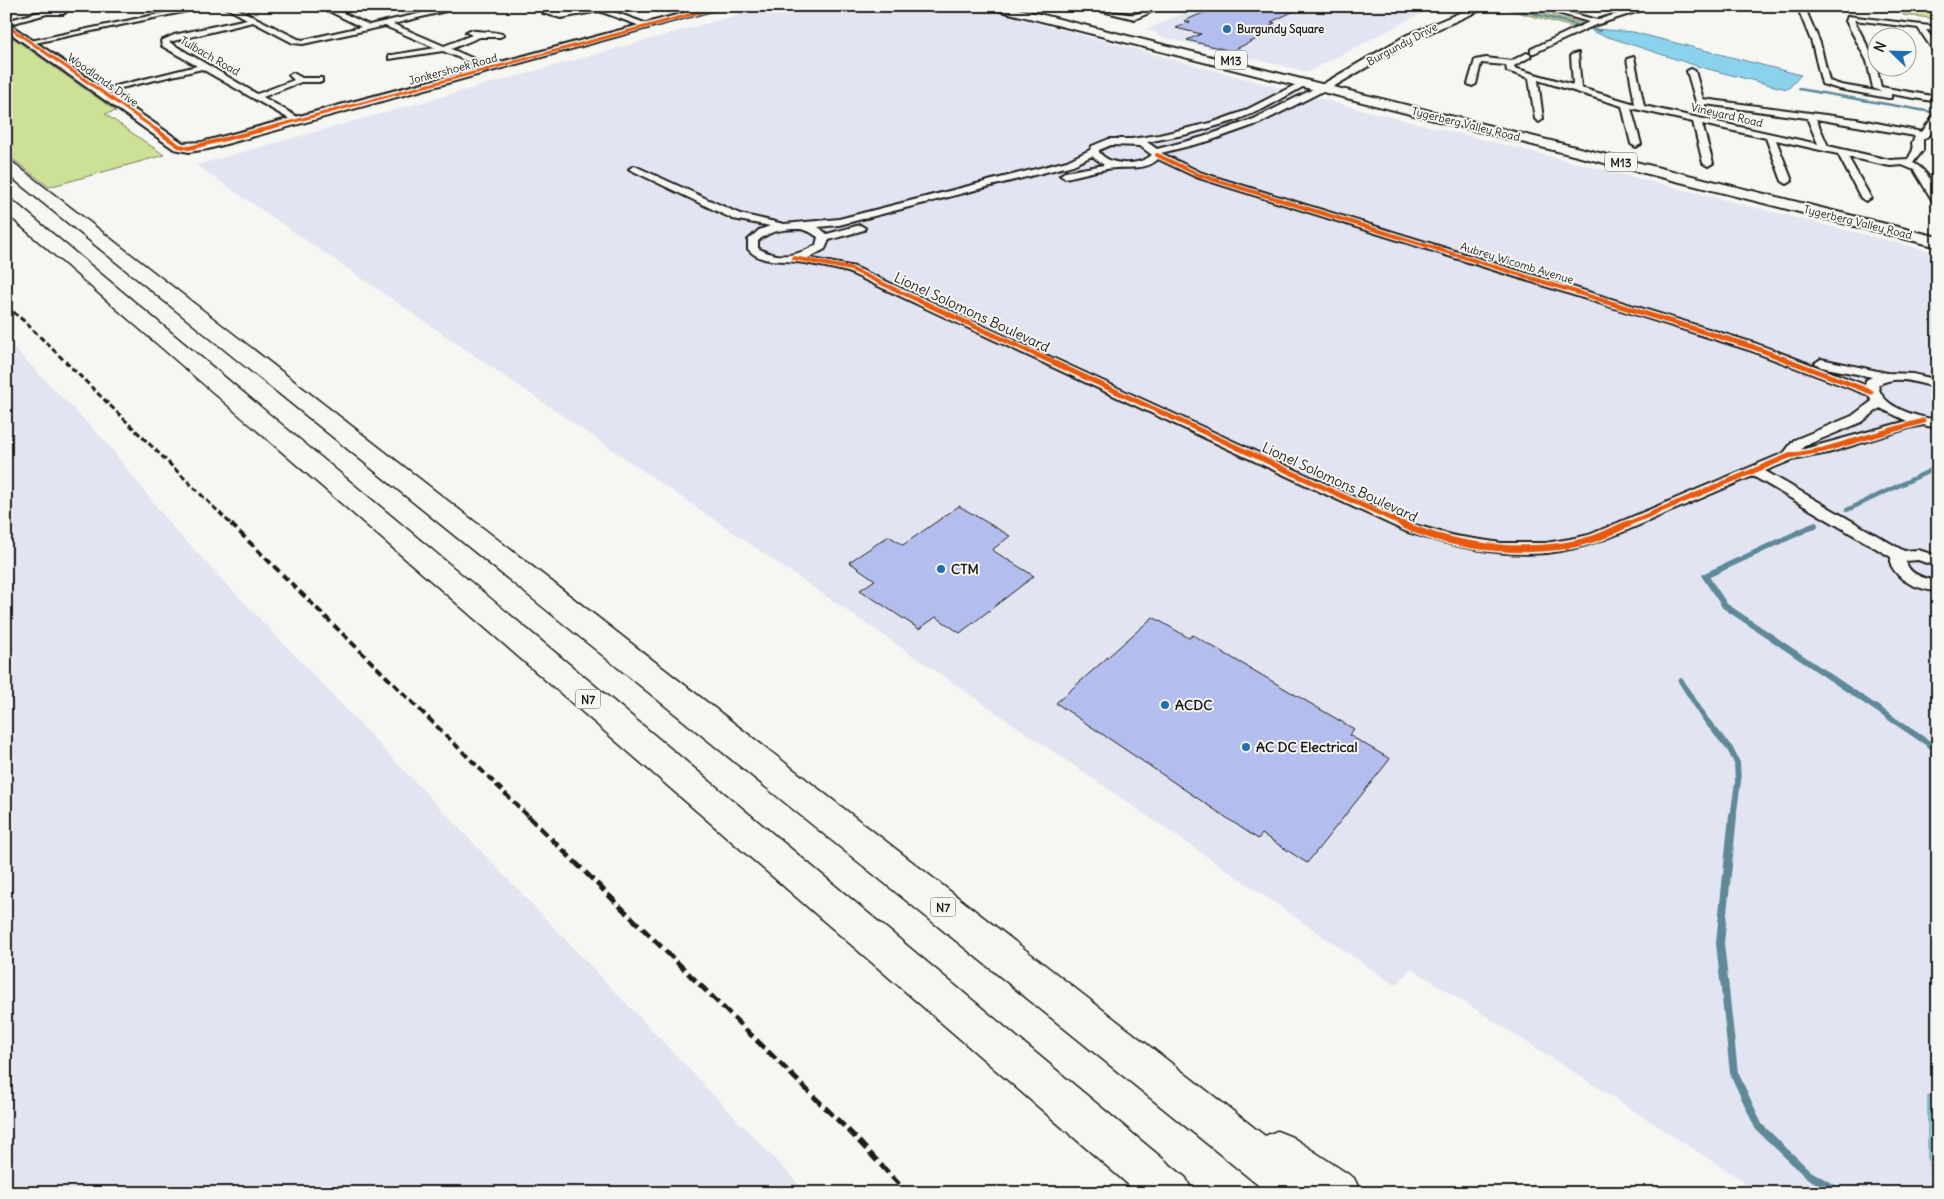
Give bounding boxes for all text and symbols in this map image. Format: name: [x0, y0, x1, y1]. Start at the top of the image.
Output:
street label: Burgundy Drive: [1364, 19, 1440, 69]
place label: Burgundy Square: [1237, 22, 1324, 37]
marker: Burgundy Square: [1221, 23, 1233, 35]
north arrow: [1866, 28, 1916, 78]
street label: Tulbach Road: [178, 33, 243, 79]
text: N: [1870, 39, 1890, 55]
street label: Woodlands Drive: [65, 50, 141, 110]
street label: Jonkershoek Road: [407, 50, 500, 88]
road number: M13: [1215, 50, 1247, 70]
street label: Vineyard Road: [1690, 100, 1765, 130]
street label: Tygerberg Valley Road: [1410, 104, 1522, 144]
road number: M13: [1605, 152, 1637, 172]
street label: Tygerberg Valley Road: [1802, 202, 1914, 242]
street label: Aubrey Wicomb Avenue: [1459, 239, 1575, 287]
street label: Lionel Solomons Boulevard: [891, 268, 1053, 356]
street label: Lionel Solomons Boulevard: [1259, 438, 1421, 526]
place label: CTM: [951, 560, 979, 578]
marker: CTM: [935, 563, 947, 575]
road number: N7: [576, 690, 600, 709]
place label: ACDC: [1175, 696, 1212, 714]
marker: ACDC: [1159, 699, 1171, 711]
place label: AC DC Electrical: [1256, 738, 1358, 756]
marker: AC DC Electrical: [1240, 741, 1252, 753]
road number: N7: [930, 898, 956, 916]

